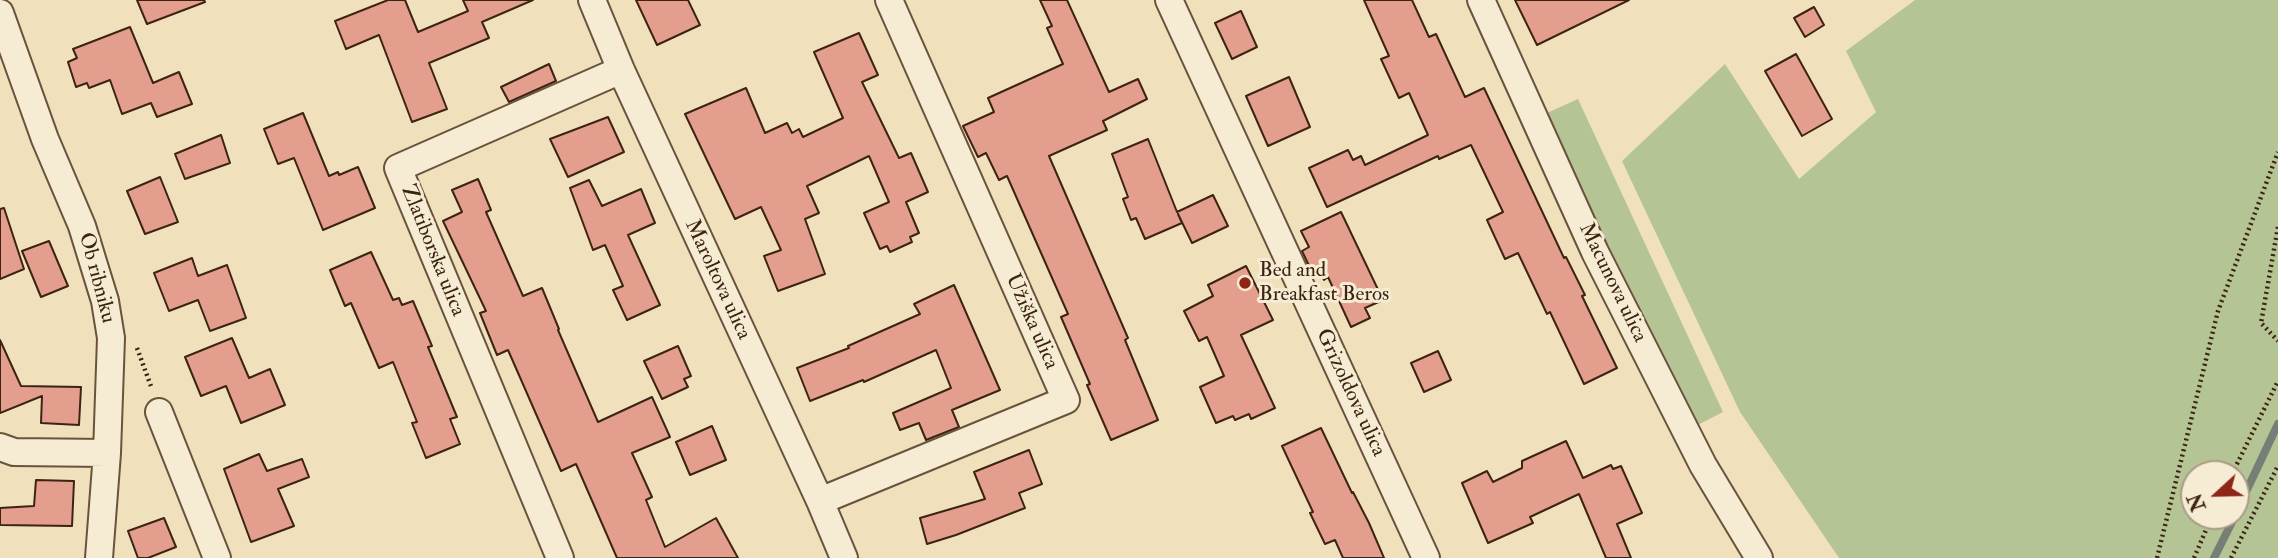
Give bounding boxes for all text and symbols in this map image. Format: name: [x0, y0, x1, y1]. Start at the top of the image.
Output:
street label: Zlatiborska ulica: [394, 182, 470, 320]
street label: Maroltova ulica: [678, 216, 756, 344]
street label: Macunova ulica: [1572, 219, 1652, 347]
street label: Ob ribniku: [72, 230, 120, 326]
place label: Bed and Breakfast Beros: [1259, 258, 1389, 308]
street label: Užiška ulica: [999, 270, 1063, 374]
marker: Bed and Breakfast Beros: [1237, 275, 1253, 291]
street label: Grizoldova ulica: [1309, 325, 1391, 461]
north arrow: [2180, 460, 2250, 530]
text: N: [2183, 490, 2212, 515]

